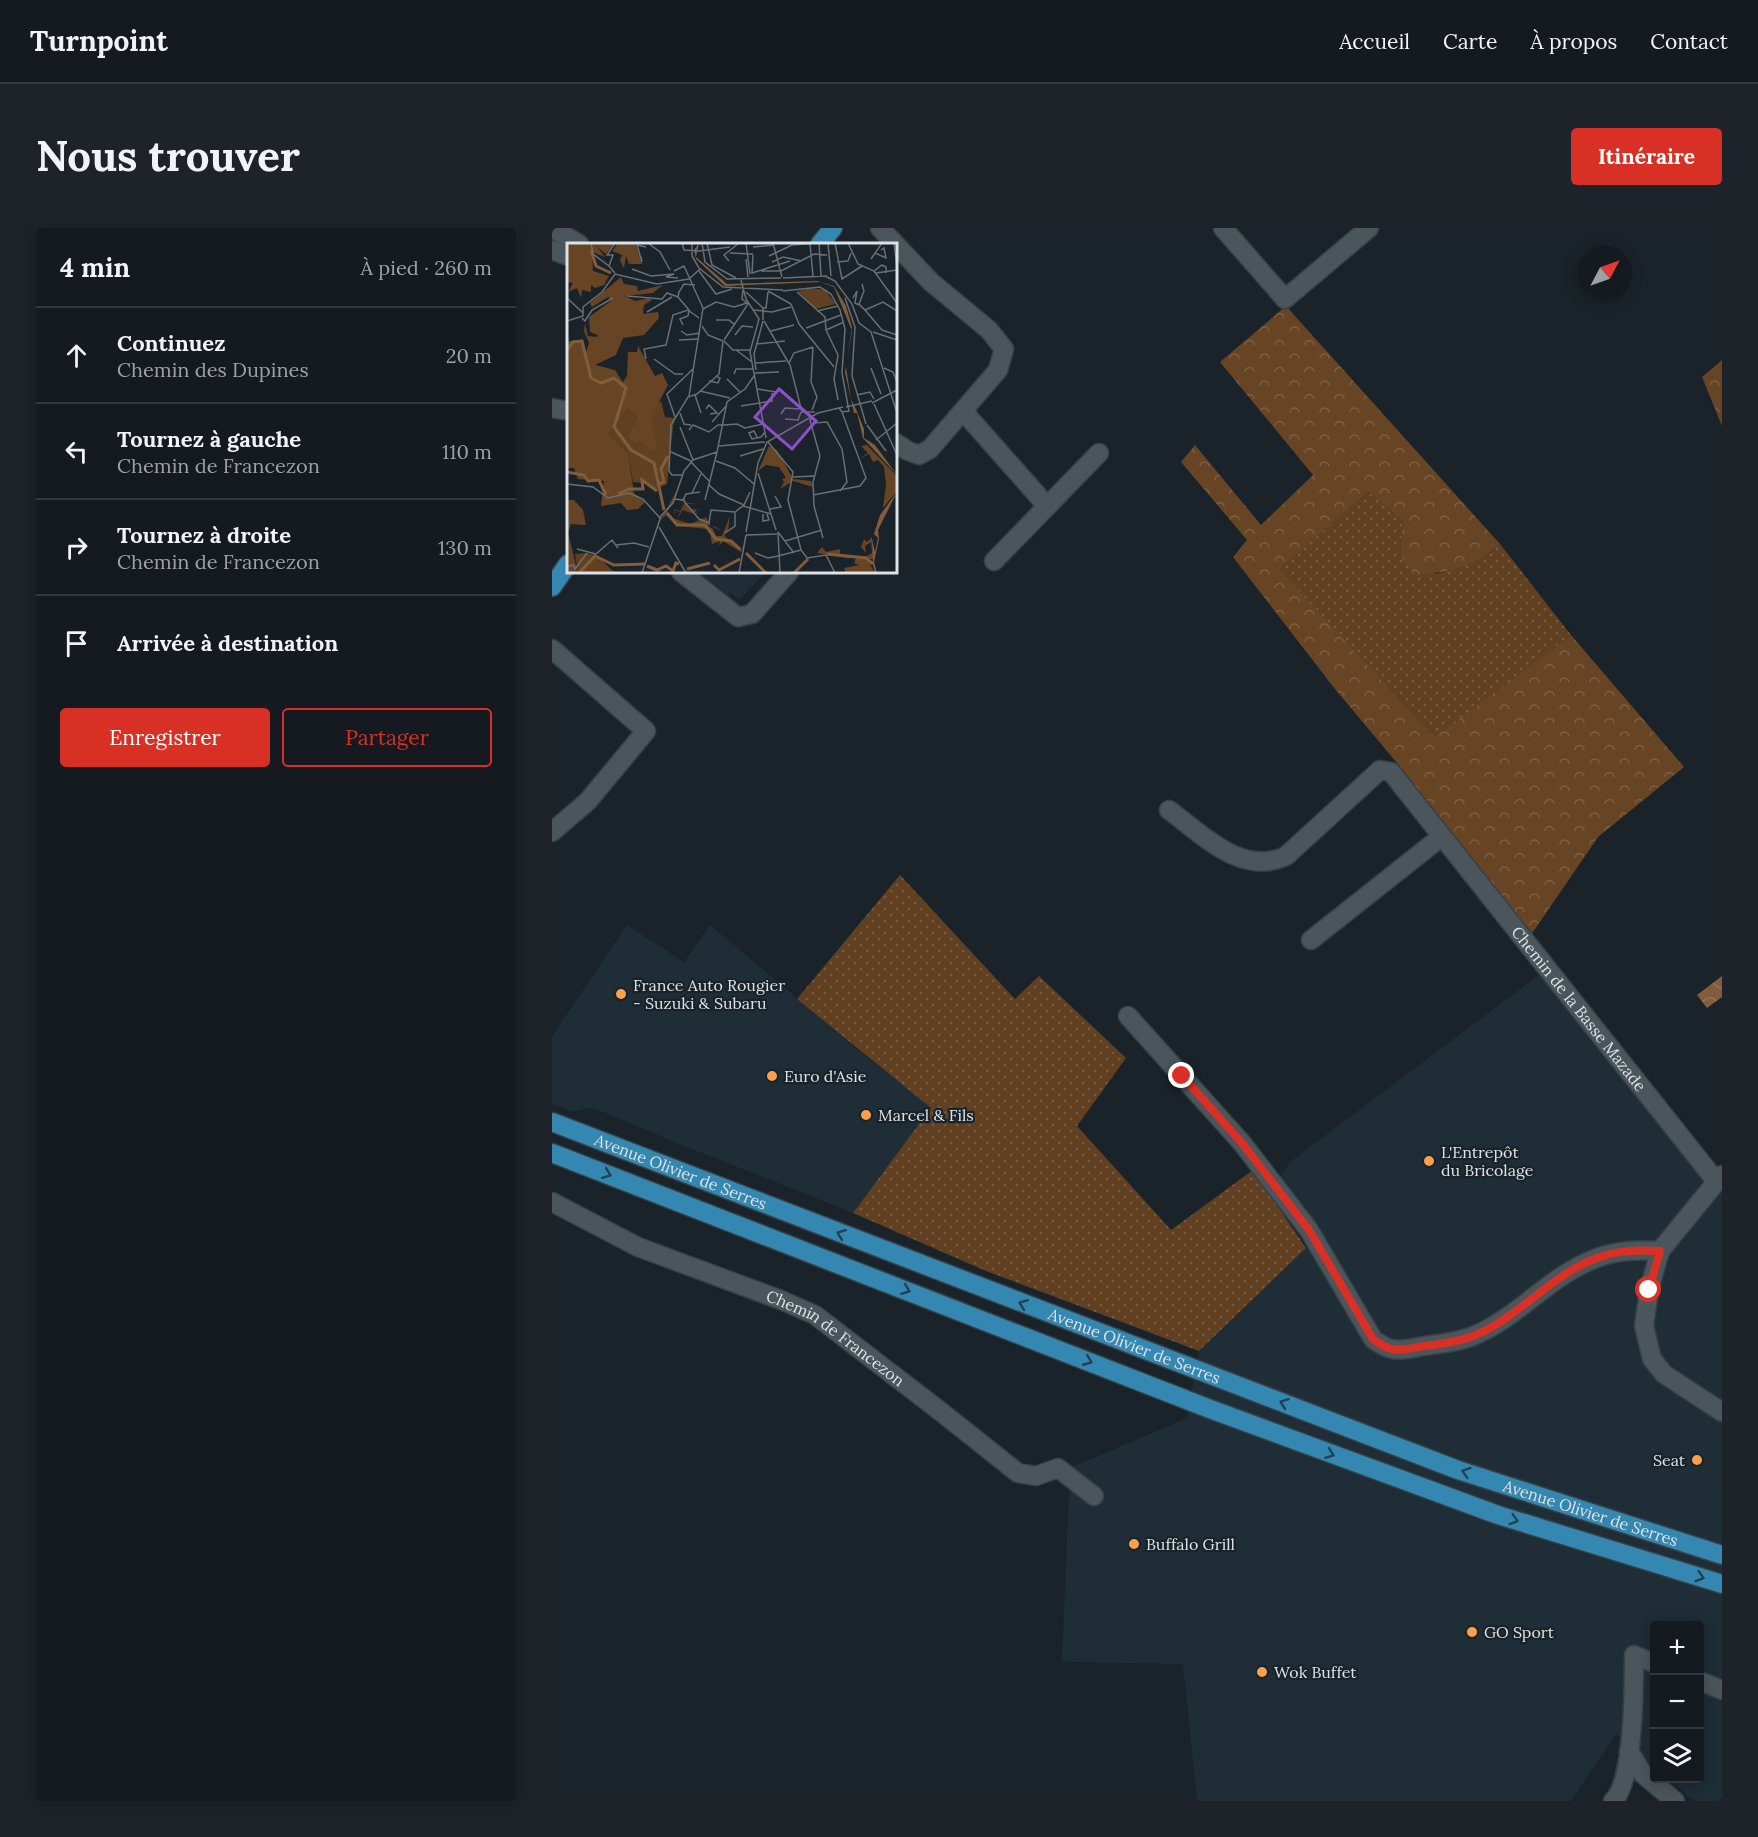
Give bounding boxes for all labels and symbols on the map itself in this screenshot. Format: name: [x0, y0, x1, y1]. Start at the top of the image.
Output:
inset map: [567, 243, 897, 573]
north arrow: [1578, 246, 1632, 300]
street label: Chemin de la Basse Mazade: [1507, 922, 1651, 1095]
place label: France Auto Rougier - Suzuki & Subaru: [633, 975, 785, 1013]
marker: France Auto Rougier - Suzuki & Subaru: [614, 987, 628, 1001]
route end: [1168, 1062, 1194, 1088]
place label: Euro d'Asie: [784, 1066, 867, 1086]
marker: Euro d'Asie: [765, 1069, 779, 1083]
place label: Marcel & Fils: [878, 1105, 974, 1125]
marker: Marcel & Fils: [859, 1108, 873, 1122]
street label: Avenue Olivier de Serres: [591, 1129, 770, 1214]
place label: L'Entrepôt du Bricolage: [1441, 1142, 1534, 1180]
marker: L'Entrepôt du Bricolage: [1422, 1154, 1436, 1168]
one-way arrow: [600, 1167, 611, 1179]
one-way arrow: [837, 1229, 848, 1241]
route start: [1635, 1276, 1661, 1302]
one-way arrow: [900, 1283, 911, 1295]
street label: Chemin de Francezon: [764, 1285, 909, 1390]
one-way arrow: [1019, 1299, 1030, 1311]
street label: Avenue Olivier de Serres: [1045, 1303, 1223, 1388]
one-way arrow: [1081, 1354, 1092, 1366]
one-way arrow: [1279, 1398, 1290, 1411]
one-way arrow: [1325, 1446, 1335, 1459]
place label: Seat: [1653, 1450, 1686, 1470]
marker: Seat: [1690, 1453, 1704, 1467]
one-way arrow: [1461, 1467, 1472, 1480]
street label: Avenue Olivier de Serres: [1500, 1475, 1681, 1550]
one-way arrow: [1508, 1513, 1519, 1525]
place label: Buffalo Grill: [1146, 1534, 1235, 1554]
marker: Buffalo Grill: [1127, 1537, 1141, 1551]
one-way arrow: [1694, 1570, 1705, 1583]
place label: GO Sport: [1484, 1622, 1555, 1642]
marker: GO Sport: [1465, 1625, 1479, 1639]
place label: Wok Buffet: [1274, 1662, 1357, 1682]
marker: Wok Buffet: [1255, 1665, 1269, 1679]

